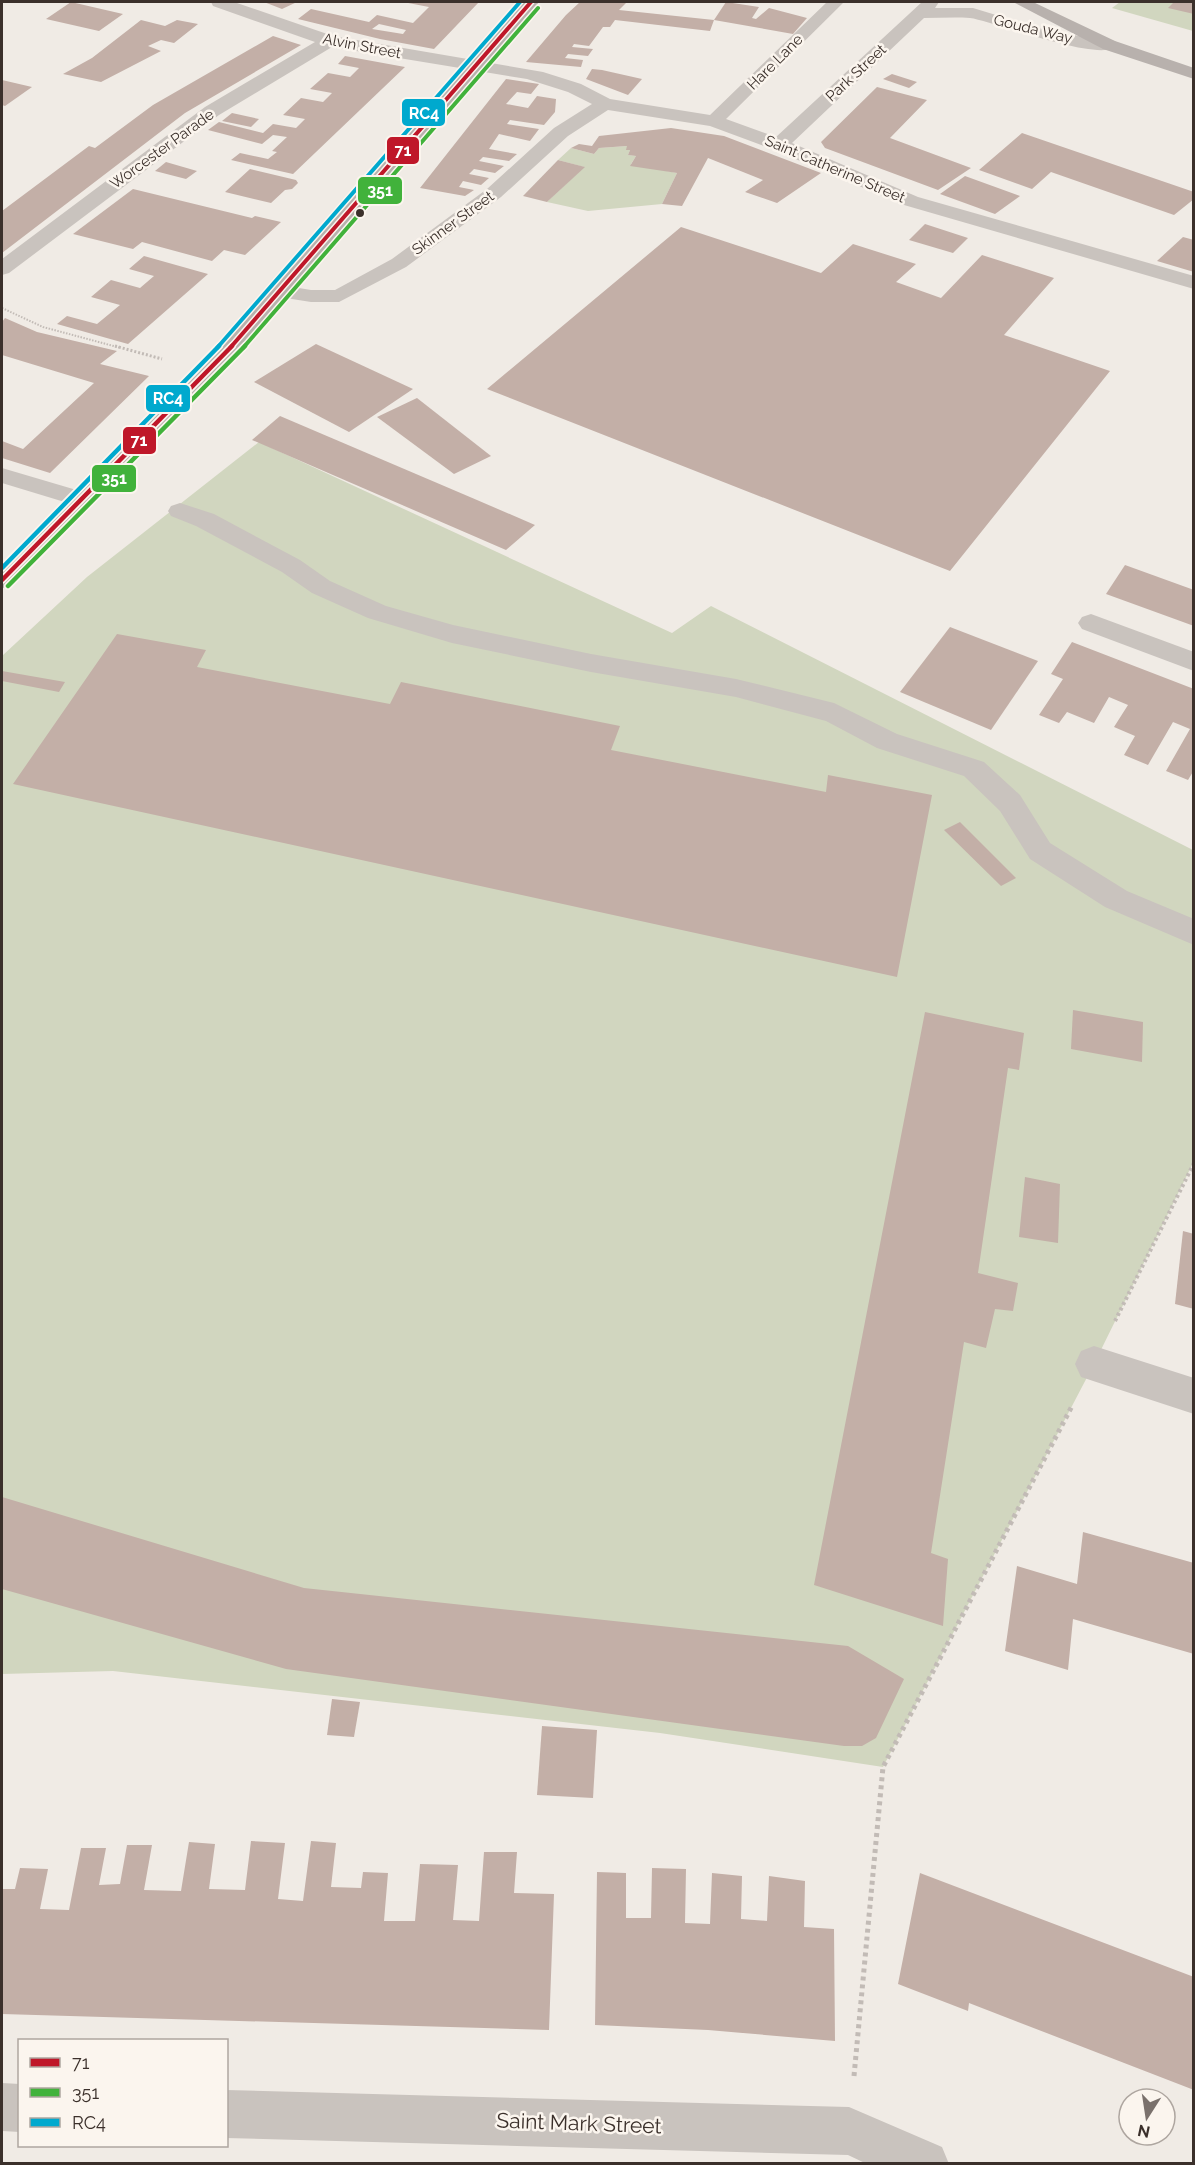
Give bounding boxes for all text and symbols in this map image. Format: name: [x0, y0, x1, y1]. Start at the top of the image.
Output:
street label: Gouda Way: [992, 11, 1074, 47]
street label: Alvin Street: [321, 30, 403, 62]
street label: Hare Lane: [743, 30, 807, 94]
street label: Park Street: [822, 40, 890, 106]
line badge: RC4: [401, 98, 446, 127]
text: RC4: [409, 104, 439, 123]
street label: Worcester Parade: [106, 105, 218, 193]
street label: Saint Catherine Street: [762, 131, 908, 207]
line badge: 71: [386, 136, 420, 165]
text: 71: [395, 141, 412, 160]
line badge: 351: [357, 176, 403, 205]
text: 351: [367, 181, 393, 200]
street label: Skinner Street: [408, 187, 498, 259]
unlabelled marker: [354, 207, 366, 219]
line badge: RC4: [145, 384, 191, 413]
text: RC4: [153, 389, 183, 408]
line badge: 71: [122, 426, 157, 455]
text: 71: [131, 431, 148, 450]
line badge: 351: [91, 464, 137, 493]
text: 351: [101, 469, 127, 488]
legend: [18, 2039, 228, 2147]
text: 71: [72, 2052, 90, 2073]
text: 351: [72, 2082, 99, 2103]
north arrow: [1117, 2087, 1177, 2147]
street label: Saint Mark Street: [496, 2108, 662, 2138]
text: RC4: [72, 2112, 106, 2133]
text: N: [1136, 2121, 1152, 2142]

